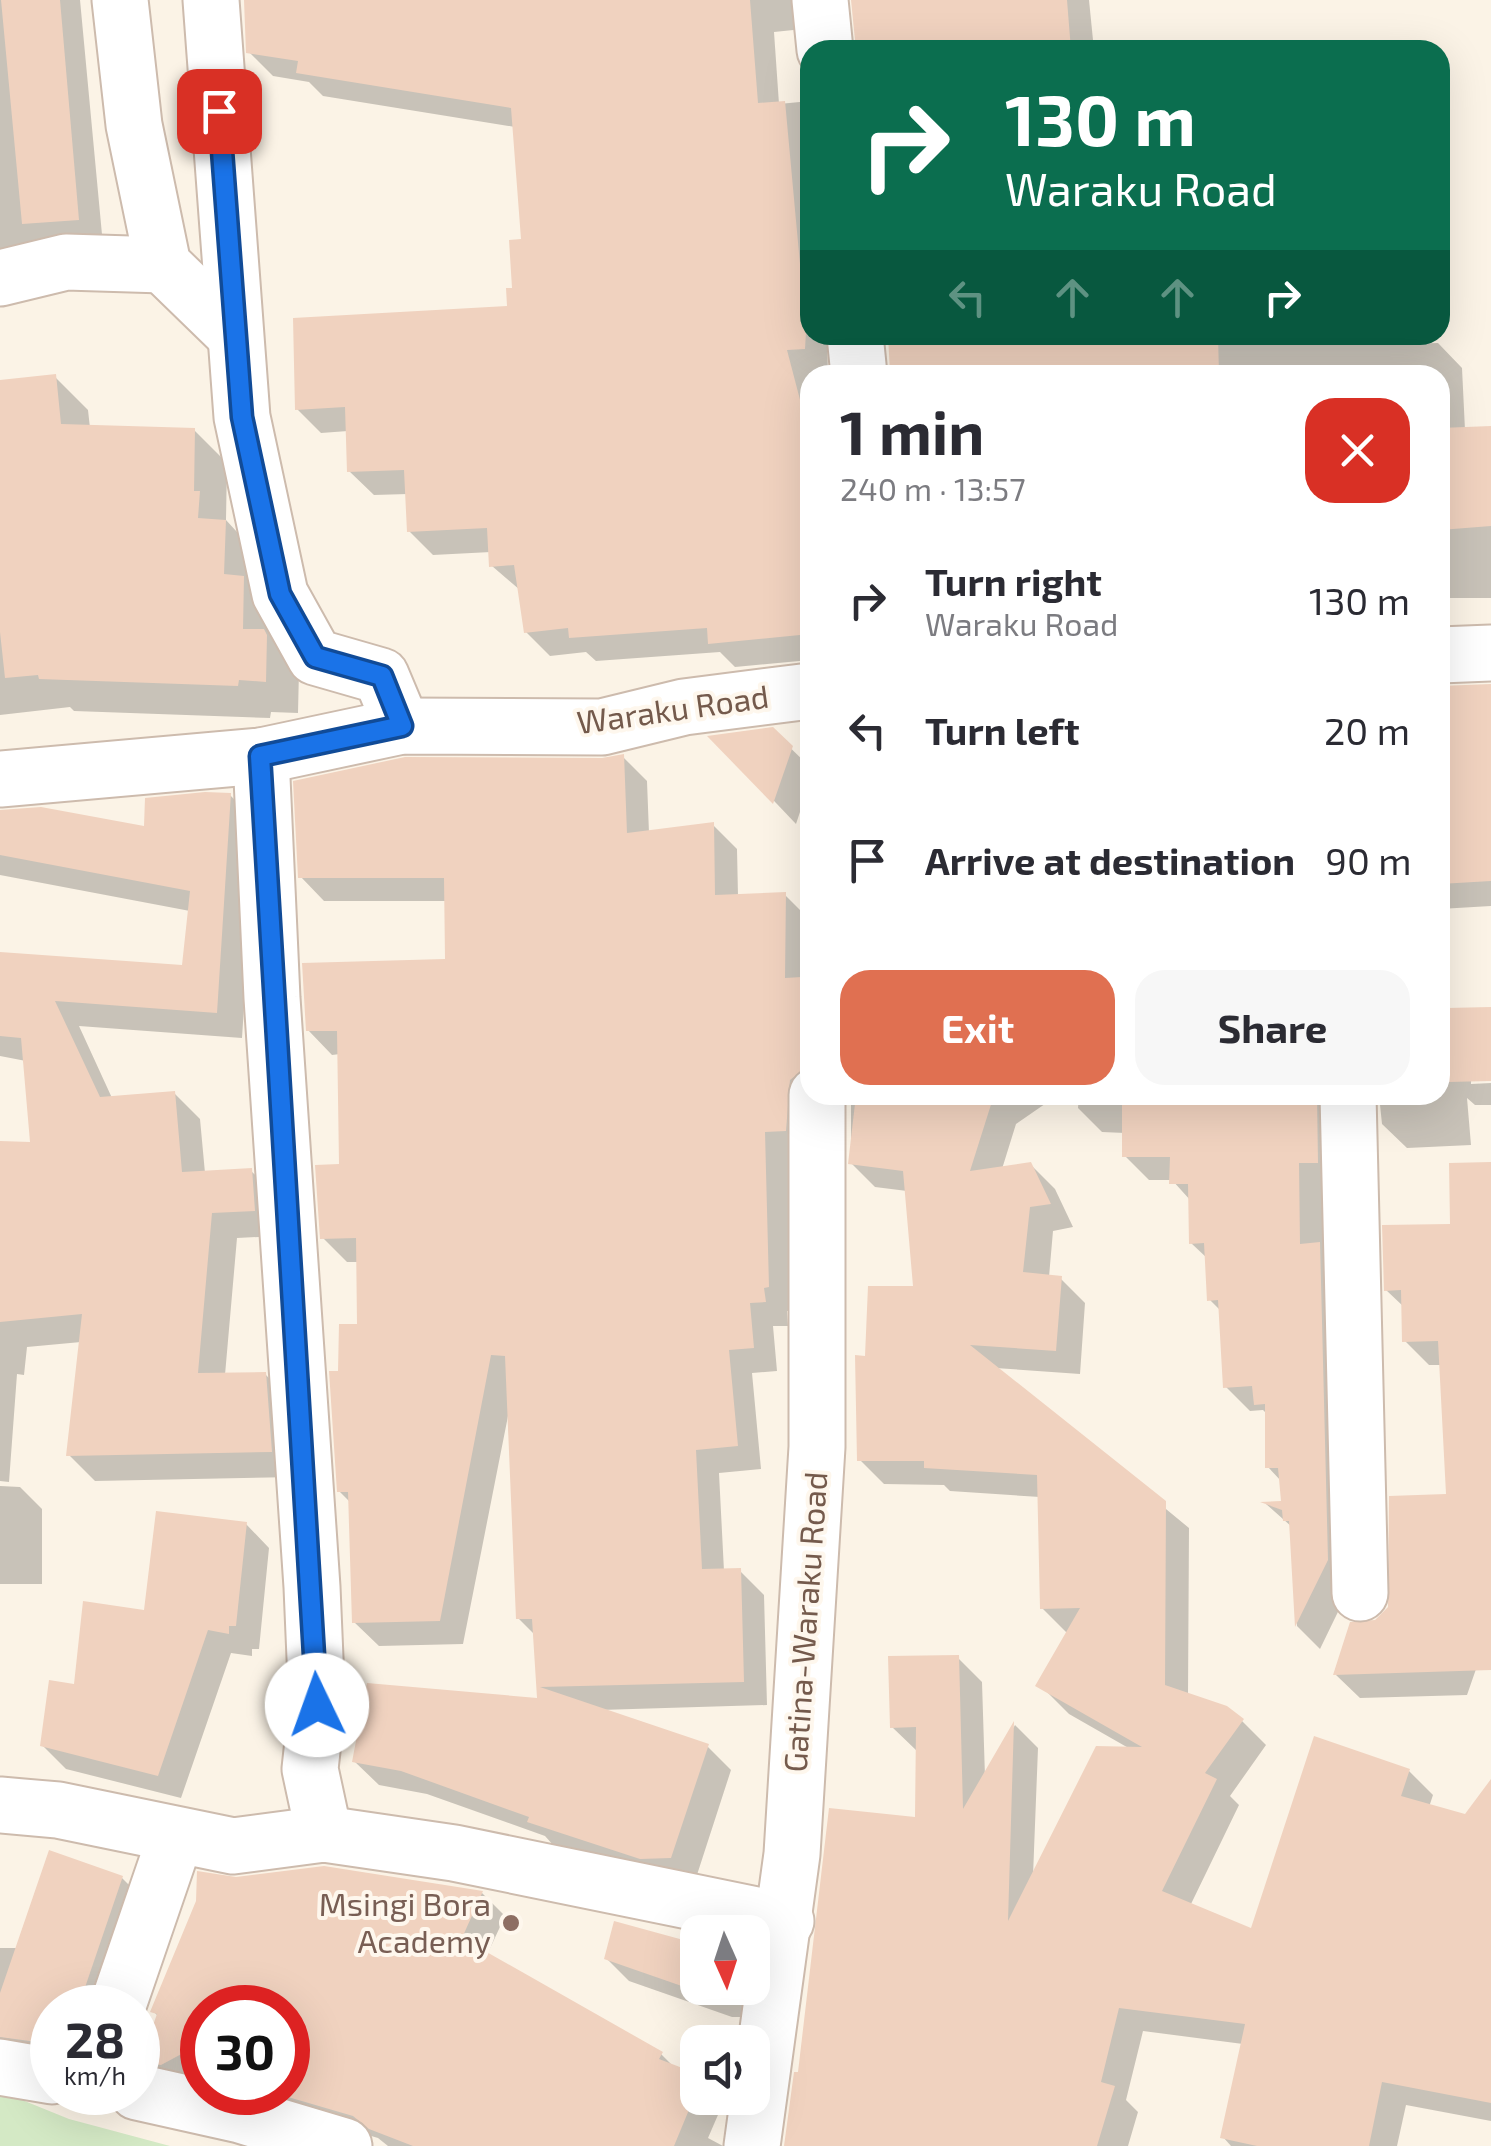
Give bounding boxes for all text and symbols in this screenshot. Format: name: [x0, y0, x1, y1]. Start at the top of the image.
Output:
pin: [177, 69, 262, 154]
text: 130 m: [1005, 76, 1196, 160]
icon: right: [840, 80, 970, 210]
icon: arrive: [192, 84, 247, 139]
text: Waraku Road: [1005, 161, 1277, 215]
icon: left: [940, 270, 995, 325]
icon: ahead: [1045, 270, 1100, 325]
icon: ahead: [1150, 270, 1205, 325]
icon: right: [1255, 270, 1310, 325]
text: 1 min: [840, 395, 984, 467]
button: close: [1305, 398, 1410, 503]
text: 240 m · 13:57: [840, 469, 1026, 507]
text: Turn right: [925, 558, 1102, 604]
icon: right: [840, 573, 895, 628]
text: 130 m: [1309, 577, 1410, 623]
text: Waraku Road: [925, 604, 1118, 642]
street label: Waraku Road: [574, 676, 771, 740]
icon: left: [840, 703, 895, 758]
text: Turn left: [925, 707, 1080, 753]
text: 20 m: [1324, 707, 1410, 753]
icon: arrive: [840, 833, 895, 888]
text: Arrive at destination: [925, 837, 1295, 883]
text: 90 m: [1325, 837, 1412, 883]
button: Exit: [840, 970, 1115, 1085]
button: Share: [1135, 970, 1410, 1085]
street label: Gatina-Waraku Road: [775, 1470, 833, 1773]
position arrow: [265, 1653, 369, 1757]
place label: Msingi Bora Academy: [319, 1884, 491, 1959]
marker: Msingi Bora Academy: [500, 1912, 522, 1934]
north arrow: [680, 1915, 770, 2005]
map controls: [680, 1915, 770, 2115]
speed limit sign: 30: [180, 1985, 310, 2115]
text: 28: [65, 2008, 125, 2068]
button: sound: [680, 2025, 770, 2115]
text: km/h: [64, 2060, 126, 2090]

